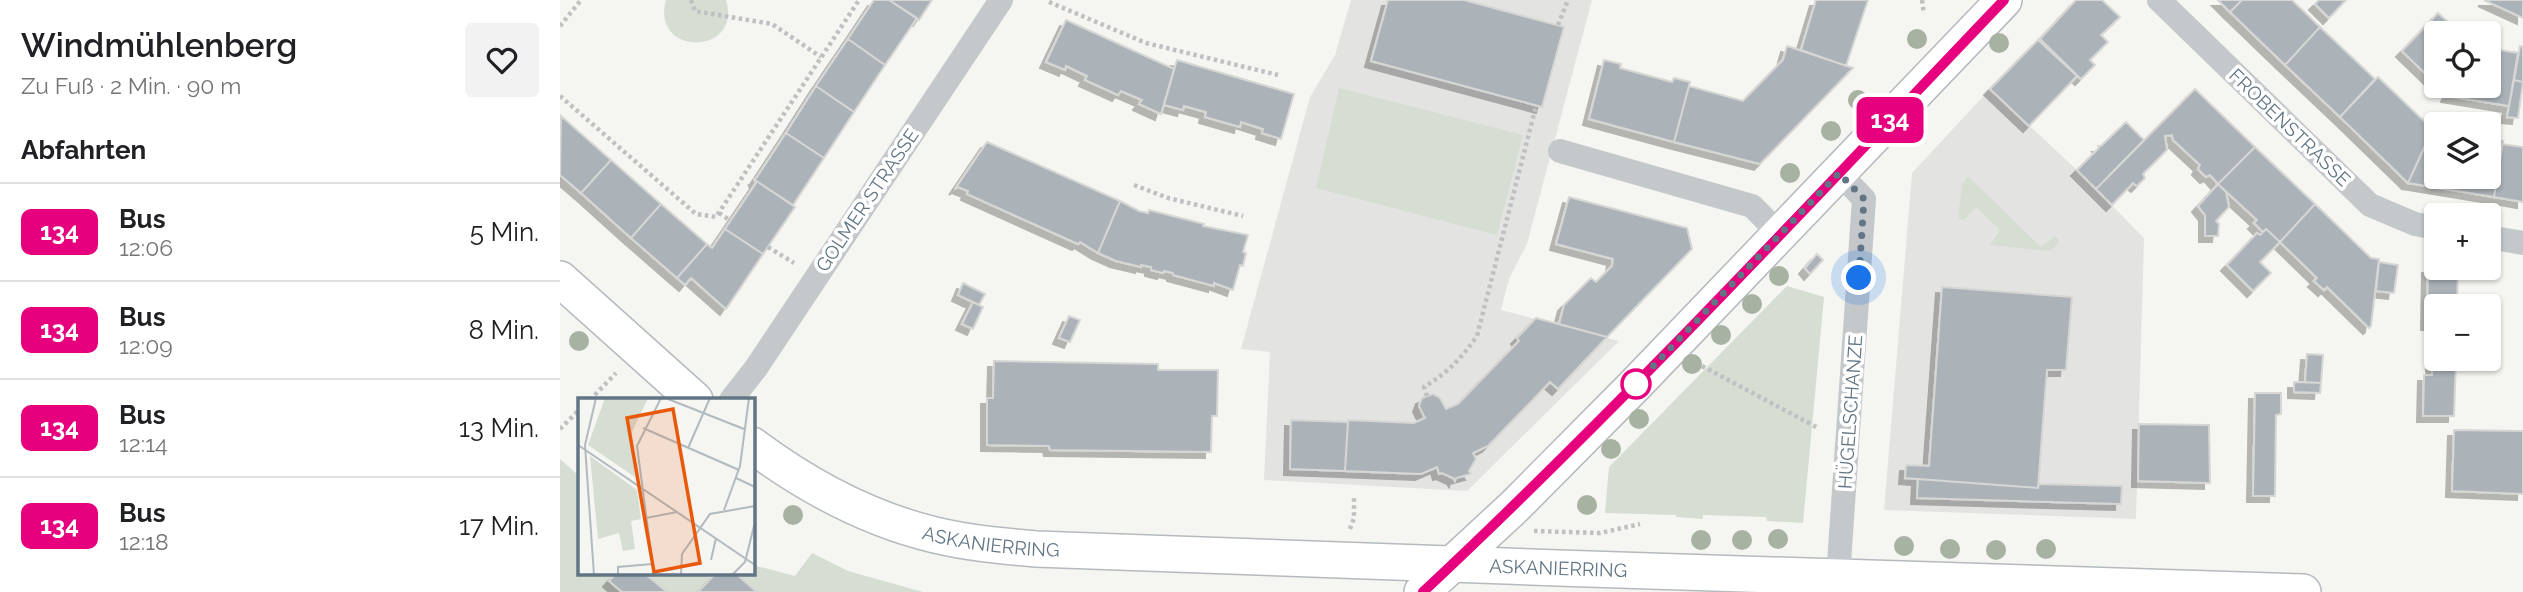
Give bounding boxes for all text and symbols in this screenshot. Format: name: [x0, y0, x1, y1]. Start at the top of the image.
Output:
map controls: [2424, 21, 2501, 371]
button: locate: [2424, 21, 2501, 98]
button: heart: [465, 23, 539, 97]
text: Windmühlenberg: [21, 26, 297, 65]
street label: FROBENSTRASSE: [2225, 64, 2355, 190]
text: Zu Fuß · 2 Min. · 90 m: [21, 72, 241, 99]
line badge: 134: [1850, 97, 1930, 143]
text: 134: [1871, 105, 1909, 134]
button: layers: [2424, 112, 2501, 189]
street label: GOLMER STRASSE: [811, 125, 923, 275]
text: Abfahrten: [21, 135, 146, 165]
button: +: [2424, 203, 2501, 280]
text: Bus: [119, 204, 166, 234]
text: 134: [40, 217, 79, 246]
text: 5 Min.: [470, 217, 539, 247]
text: 12:06: [119, 234, 173, 261]
your location: [1841, 260, 1876, 295]
button: −: [2424, 294, 2501, 371]
text: Bus: [119, 302, 166, 332]
text: 134: [40, 315, 79, 344]
text: 8 Min.: [468, 315, 539, 345]
text: 12:09: [119, 332, 173, 359]
street label: HÜGELSCHANZE: [1834, 334, 1866, 490]
unlabelled marker: [1621, 369, 1651, 399]
inset map: [578, 398, 754, 574]
text: Bus: [119, 400, 166, 430]
text: 134: [40, 413, 79, 442]
text: 13 Min.: [459, 413, 539, 443]
text: 12:14: [119, 430, 168, 457]
text: Bus: [119, 498, 166, 528]
text: 134: [40, 511, 79, 540]
text: 17 Min.: [459, 511, 539, 541]
street label: ASKANIERRING: [920, 521, 1060, 561]
text: 12:18: [119, 528, 169, 555]
street label: ASKANIERRING: [1489, 555, 1628, 581]

